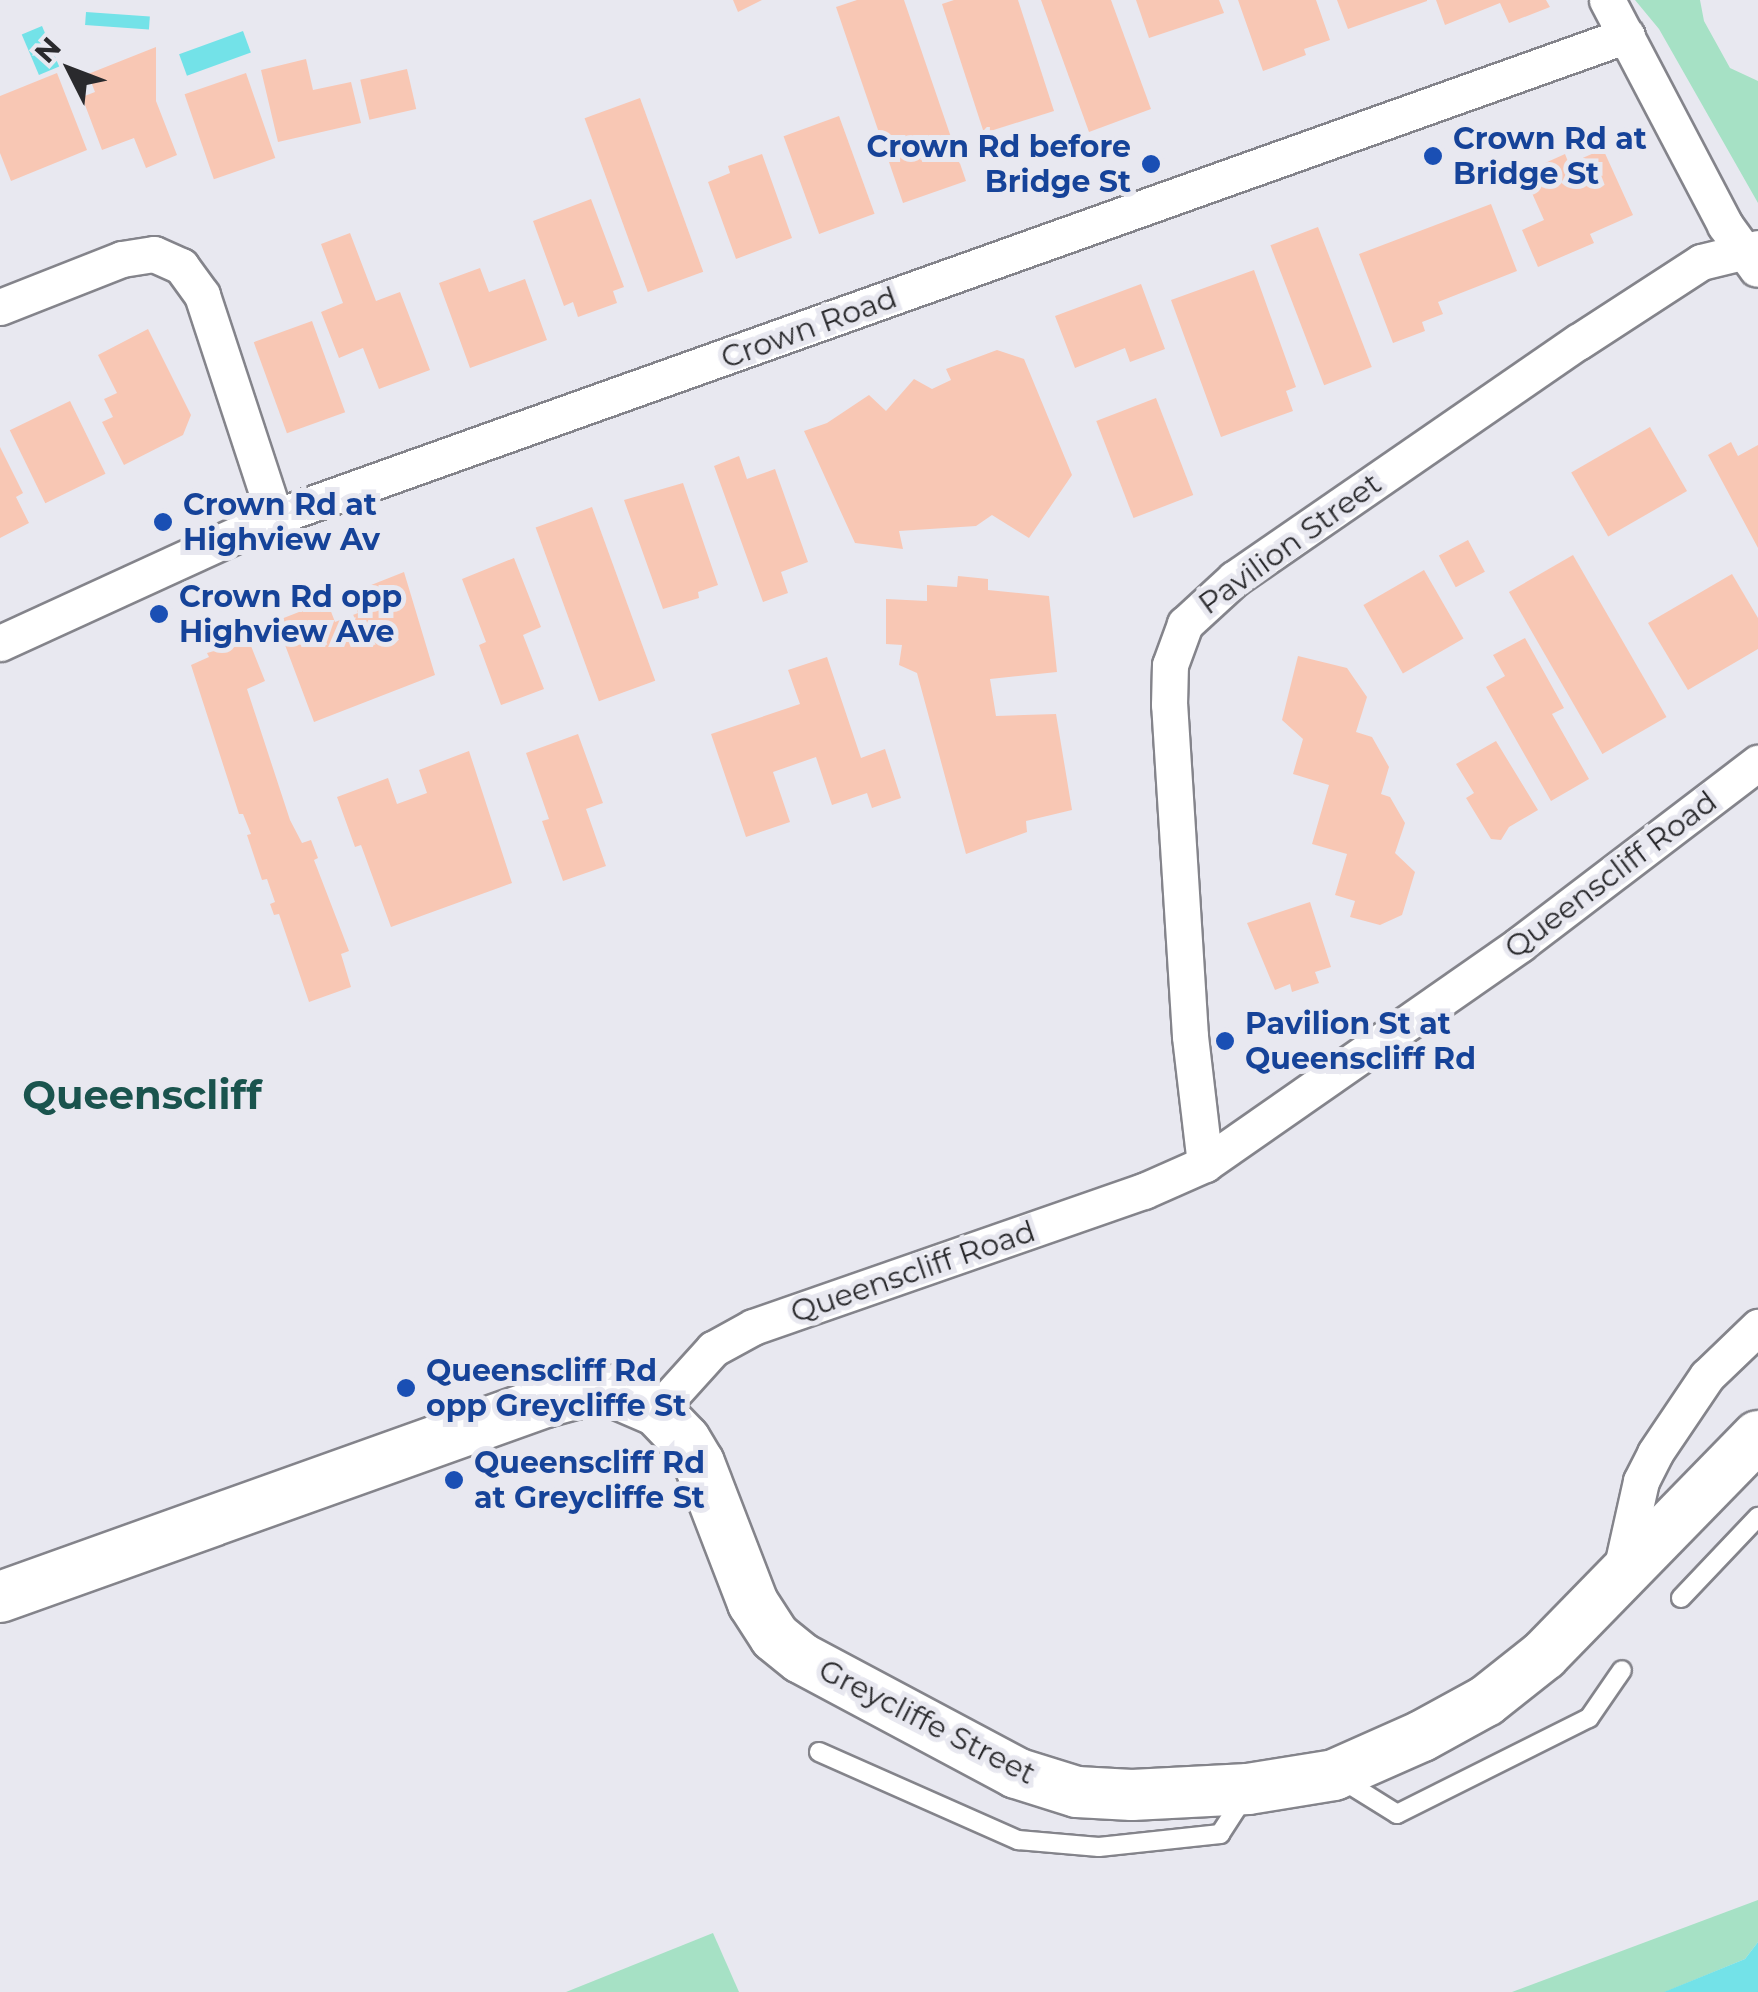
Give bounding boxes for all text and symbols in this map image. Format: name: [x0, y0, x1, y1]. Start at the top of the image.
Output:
north arrow: [20, 20, 120, 120]
text: N: [28, 30, 68, 70]
place label: Crown Rd at Bridge St: [1453, 121, 1647, 192]
place label: Crown Rd before Bridge St: [866, 129, 1131, 200]
marker: Crown Rd at Bridge St: [1422, 145, 1444, 167]
marker: Crown Rd before Bridge St: [1140, 153, 1162, 175]
street label: Crown Road: [716, 280, 902, 376]
street label: Pavilion Street: [1192, 466, 1388, 622]
place label: Crown Rd at Highview Av: [183, 487, 380, 558]
marker: Crown Rd at Highview Av: [152, 511, 174, 533]
place label: Crown Rd opp Highview Ave: [179, 579, 402, 650]
marker: Crown Rd opp Highview Ave: [148, 603, 170, 625]
street label: Queenscliff Road: [1498, 784, 1724, 966]
place label: Pavilion St at Queenscliff Rd: [1245, 1006, 1476, 1076]
marker: Pavilion St at Queenscliff Rd: [1214, 1030, 1236, 1052]
district label: Queenscliff: [22, 1071, 262, 1119]
street label: Queenscliff Road: [786, 1213, 1040, 1331]
place label: Queenscliff Rd opp Greycliffe St: [426, 1353, 686, 1424]
marker: Queenscliff Rd opp Greycliffe St: [395, 1377, 417, 1399]
place label: Queenscliff Rd at Greycliffe St: [474, 1445, 705, 1516]
marker: Queenscliff Rd at Greycliffe St: [443, 1469, 465, 1491]
street label: Greycliffe Street: [813, 1652, 1041, 1792]

